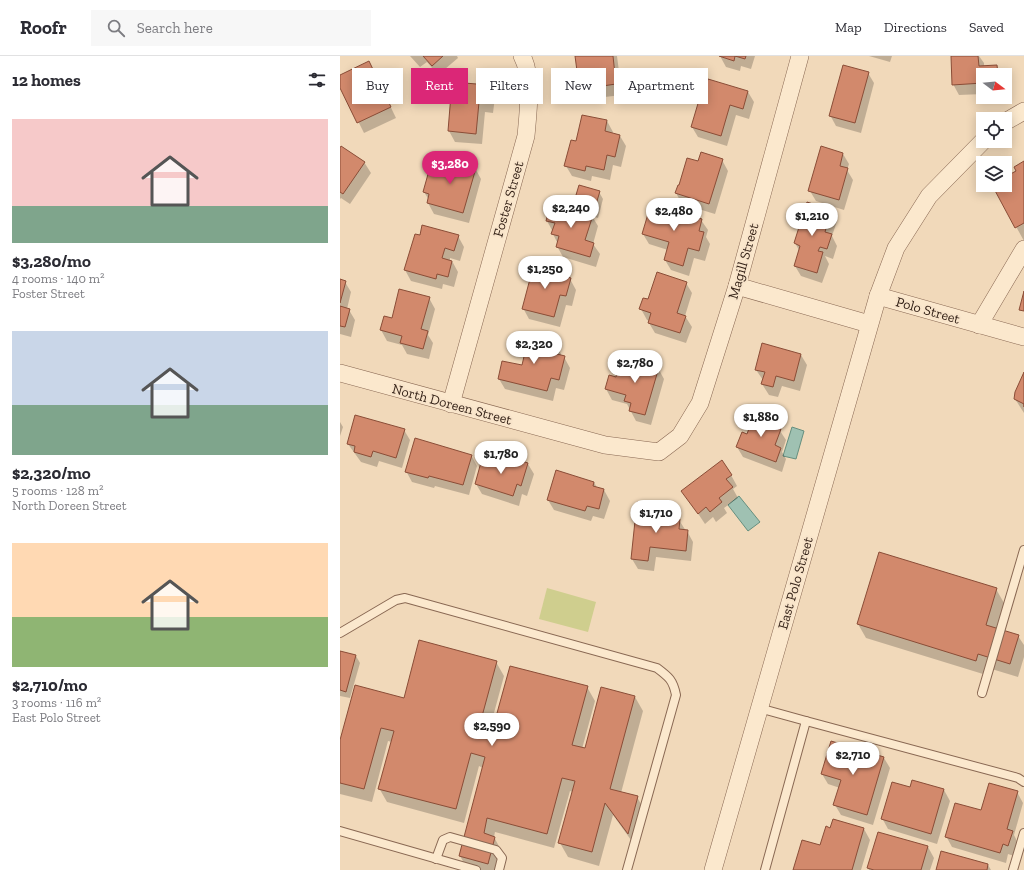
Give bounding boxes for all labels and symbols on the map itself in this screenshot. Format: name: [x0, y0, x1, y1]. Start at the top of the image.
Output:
north arrow: [976, 68, 1012, 104]
pin: $3,280: [417, 151, 483, 185]
street label: Foster Street: [490, 158, 528, 239]
pin: $2,240: [538, 195, 604, 229]
pin: $2,480: [641, 198, 707, 232]
pin: $1,210: [779, 203, 845, 237]
street label: Magill Street: [725, 220, 763, 301]
pin: $1,250: [512, 256, 578, 290]
street label: Polo Street: [894, 293, 963, 328]
pin: $2,320: [501, 331, 567, 365]
pin: $2,780: [602, 350, 668, 384]
street label: North Doreen Street: [390, 380, 514, 429]
pin: $1,880: [728, 404, 794, 438]
pin: $1,780: [468, 441, 534, 475]
pin: $1,710: [623, 500, 689, 534]
street label: East Polo Street: [774, 534, 817, 631]
pin: $2,590: [459, 713, 525, 747]
pin: $2,710: [820, 742, 886, 776]

